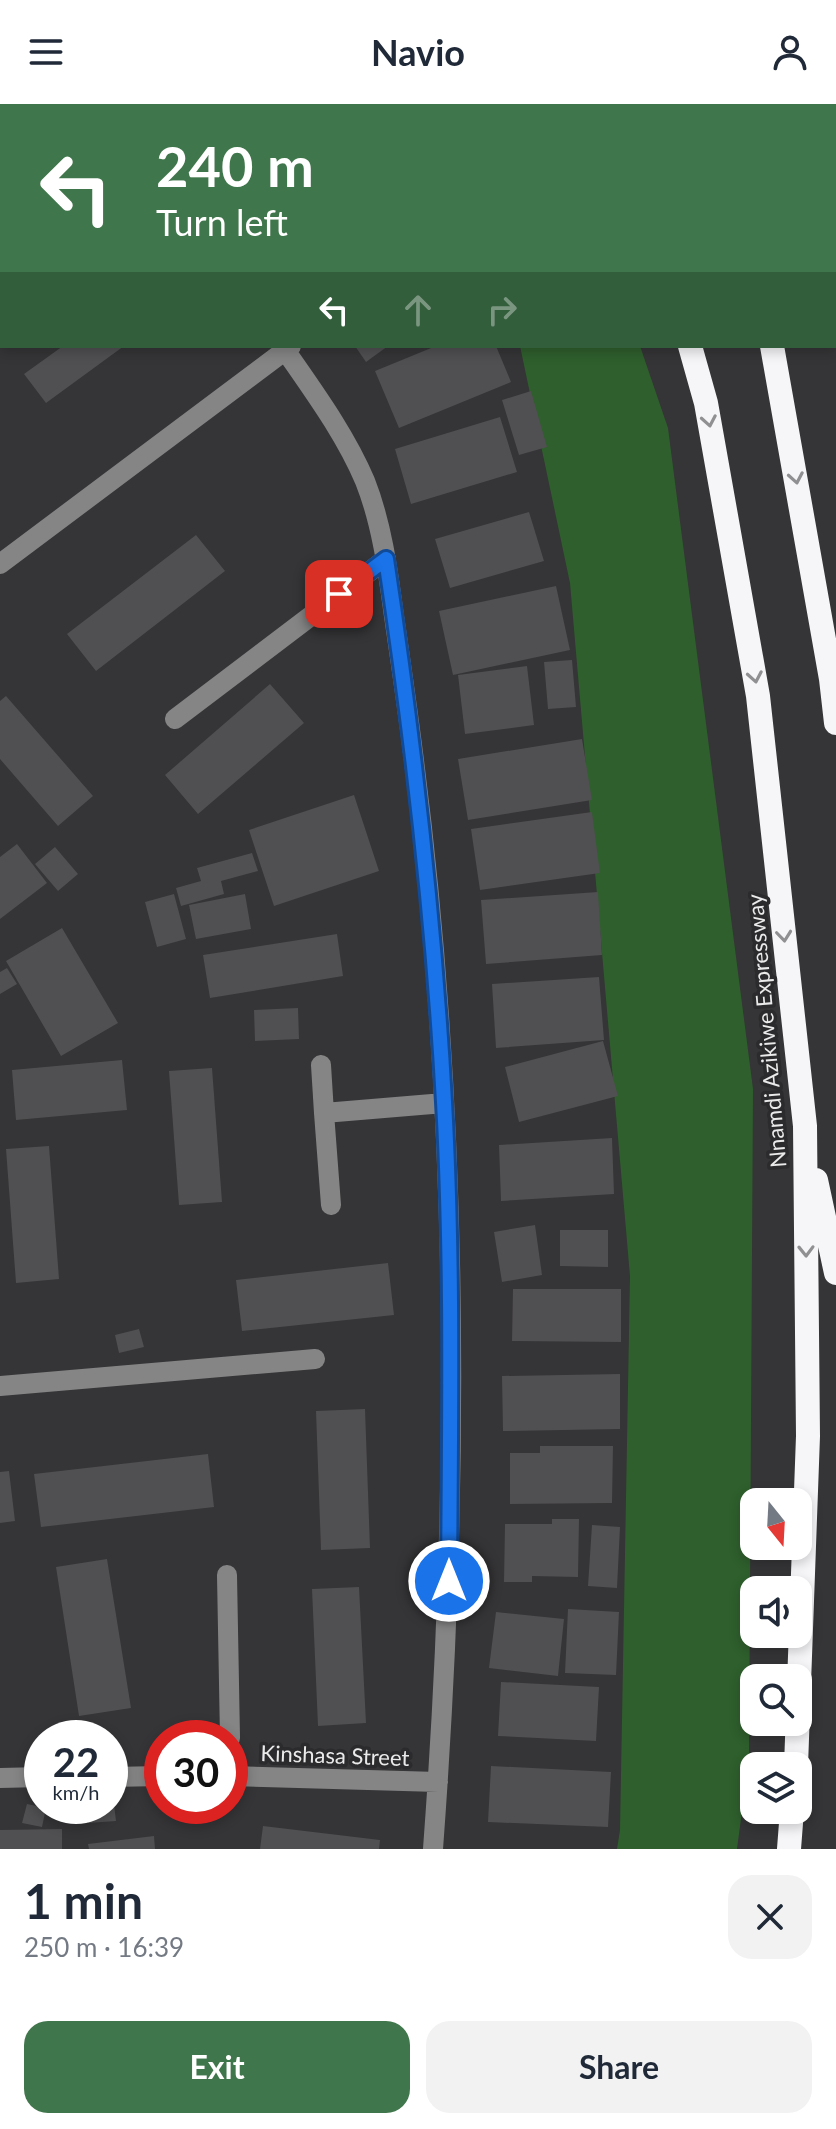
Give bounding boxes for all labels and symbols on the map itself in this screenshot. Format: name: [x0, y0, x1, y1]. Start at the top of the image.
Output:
one-way arrow: [699, 415, 716, 428]
one-way arrow: [787, 471, 804, 485]
pin: [305, 560, 373, 628]
one-way arrow: [746, 671, 763, 684]
street label: Nnamdi Azikiwe Expressway: [741, 892, 791, 1169]
one-way arrow: [776, 930, 793, 943]
one-way arrow: [797, 1245, 815, 1258]
north arrow: [740, 1488, 812, 1560]
position arrow: [407, 1539, 491, 1623]
speed limit sign: 30: [144, 1720, 248, 1824]
street label: Kinshasa Street: [260, 1739, 410, 1771]

